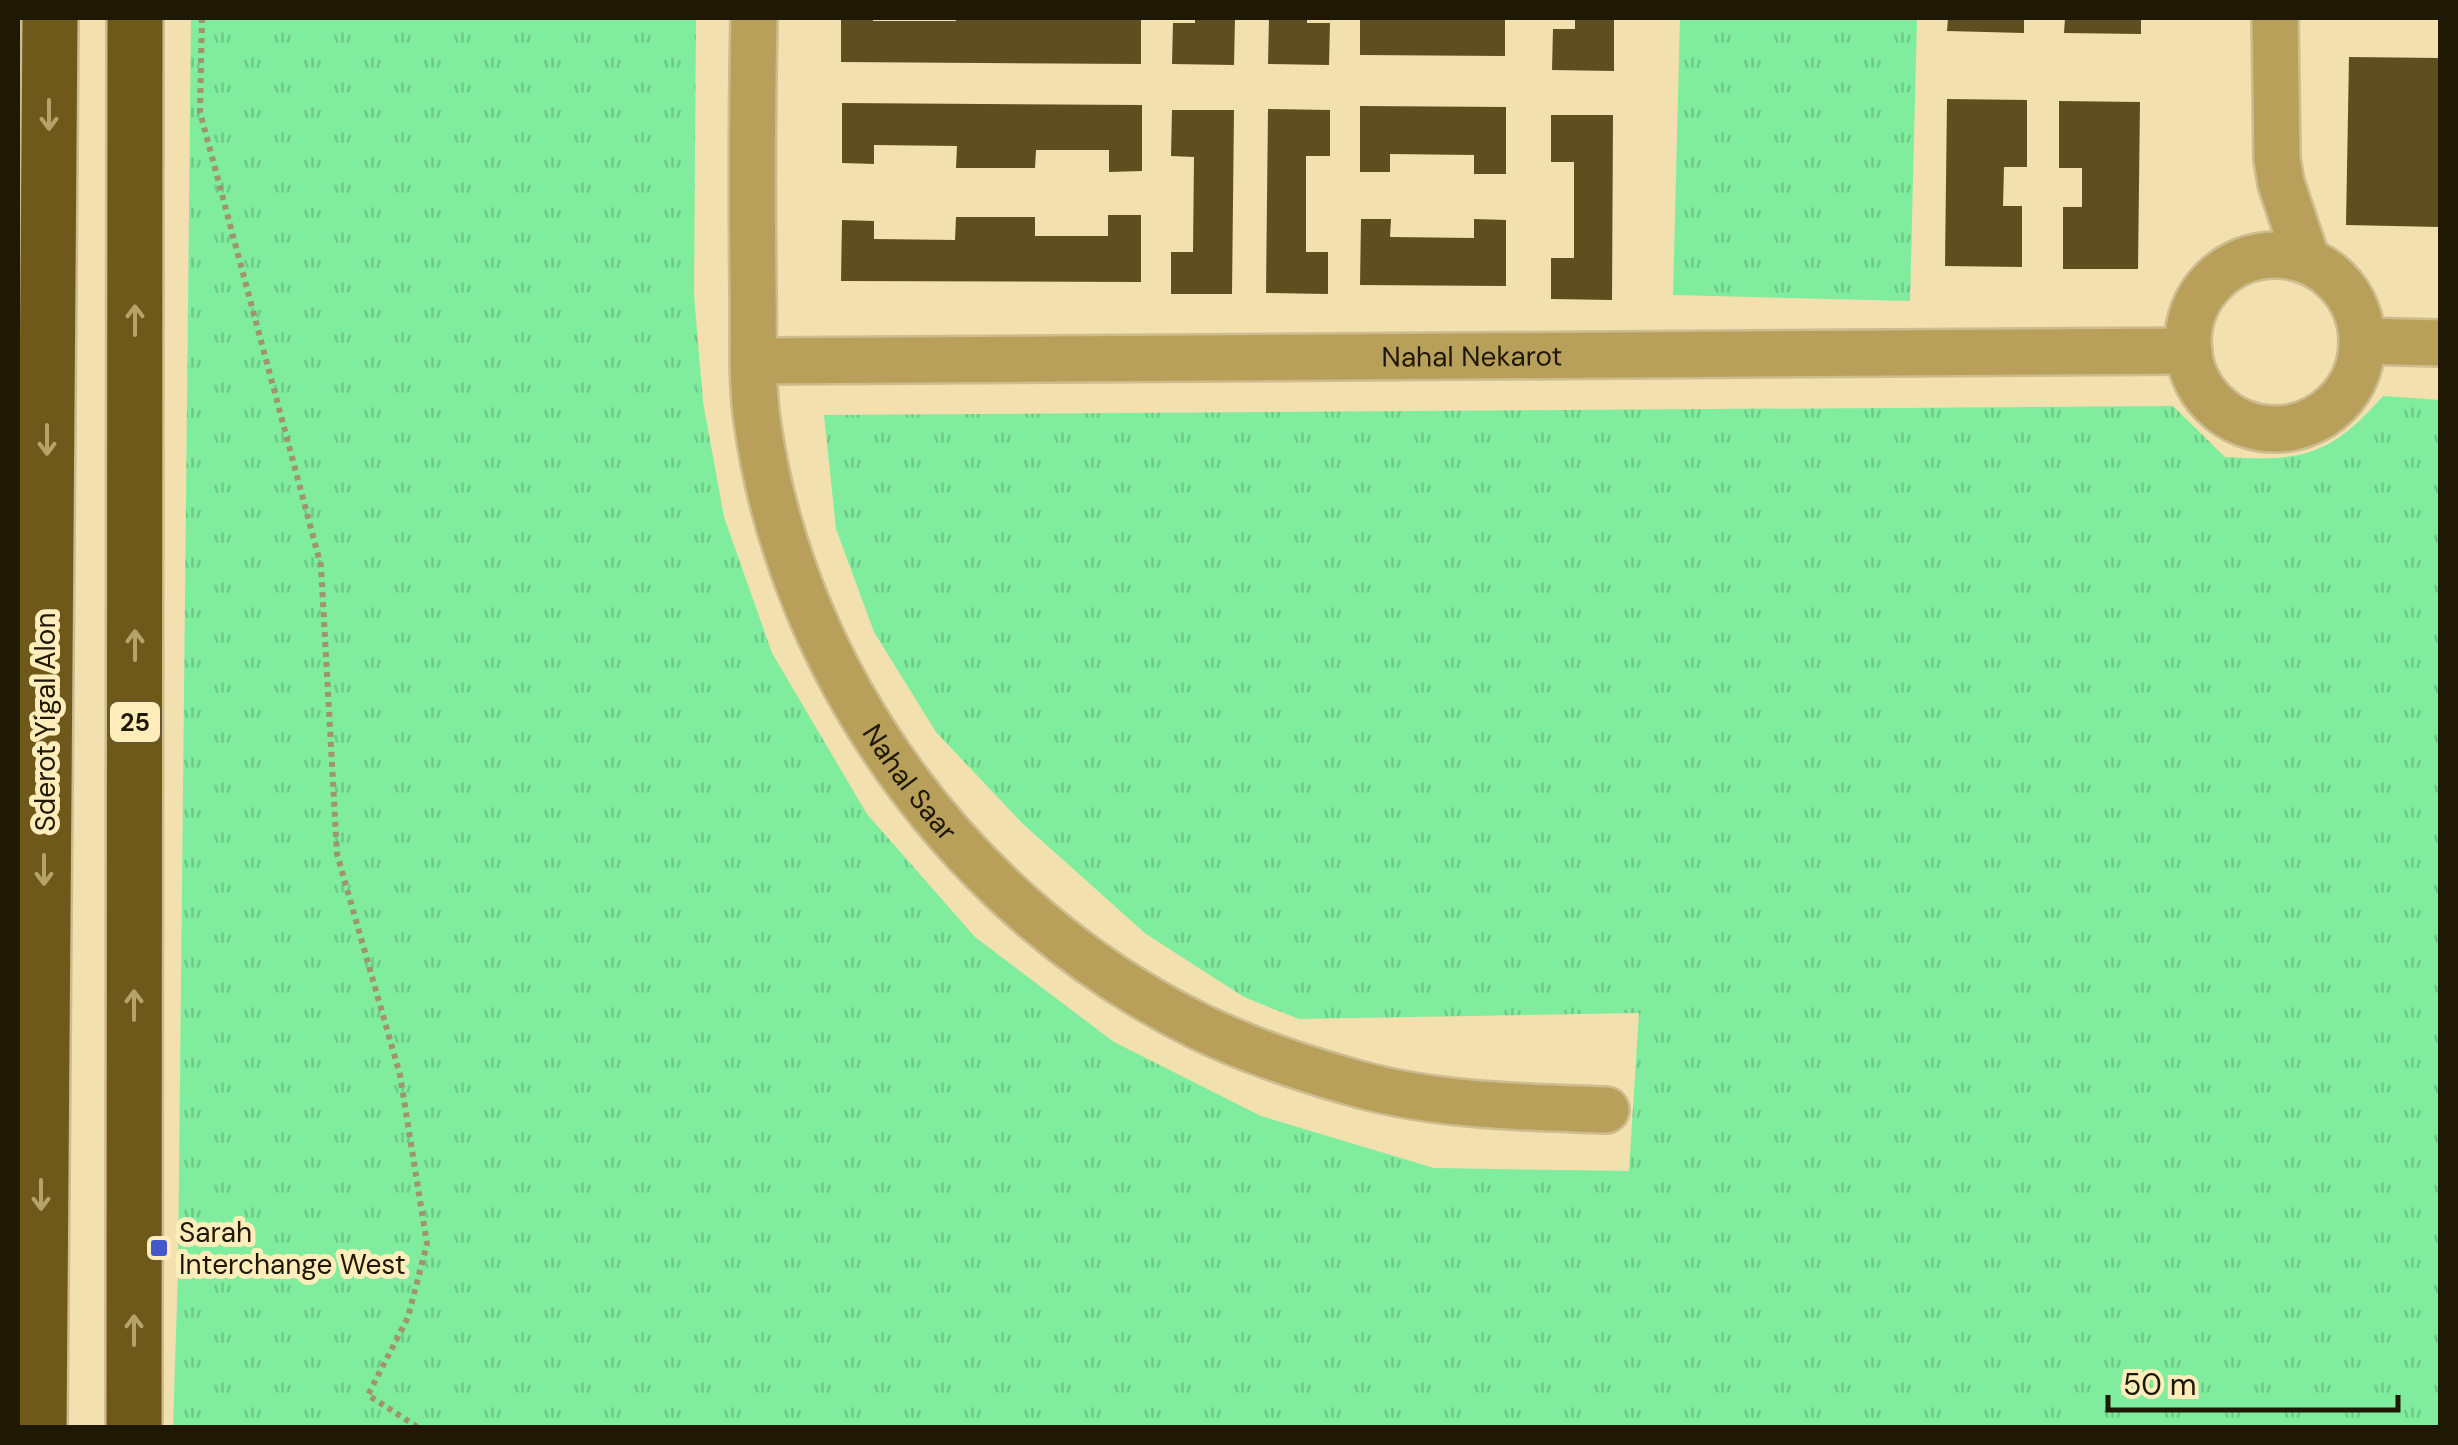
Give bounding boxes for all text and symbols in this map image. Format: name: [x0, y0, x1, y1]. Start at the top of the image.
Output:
one-way arrow: [40, 98, 59, 130]
one-way arrow: [126, 305, 144, 338]
street label: Nahal Nekarot: [1381, 337, 1563, 376]
one-way arrow: [38, 422, 56, 455]
street label: Sderot Yigal Alon: [27, 612, 64, 832]
one-way arrow: [126, 630, 144, 662]
road number: 25: [110, 702, 160, 742]
street label: Nahal Saar: [854, 717, 965, 849]
one-way arrow: [34, 852, 54, 885]
one-way arrow: [124, 990, 144, 1022]
one-way arrow: [32, 1178, 50, 1210]
place label: Sarah Interchange West: [179, 1214, 406, 1283]
marker: Sarah Interchange West: [148, 1237, 170, 1259]
one-way arrow: [124, 1315, 144, 1348]
scale bar: [2108, 1350, 2398, 1412]
text: 50 m: [2123, 1365, 2197, 1404]

